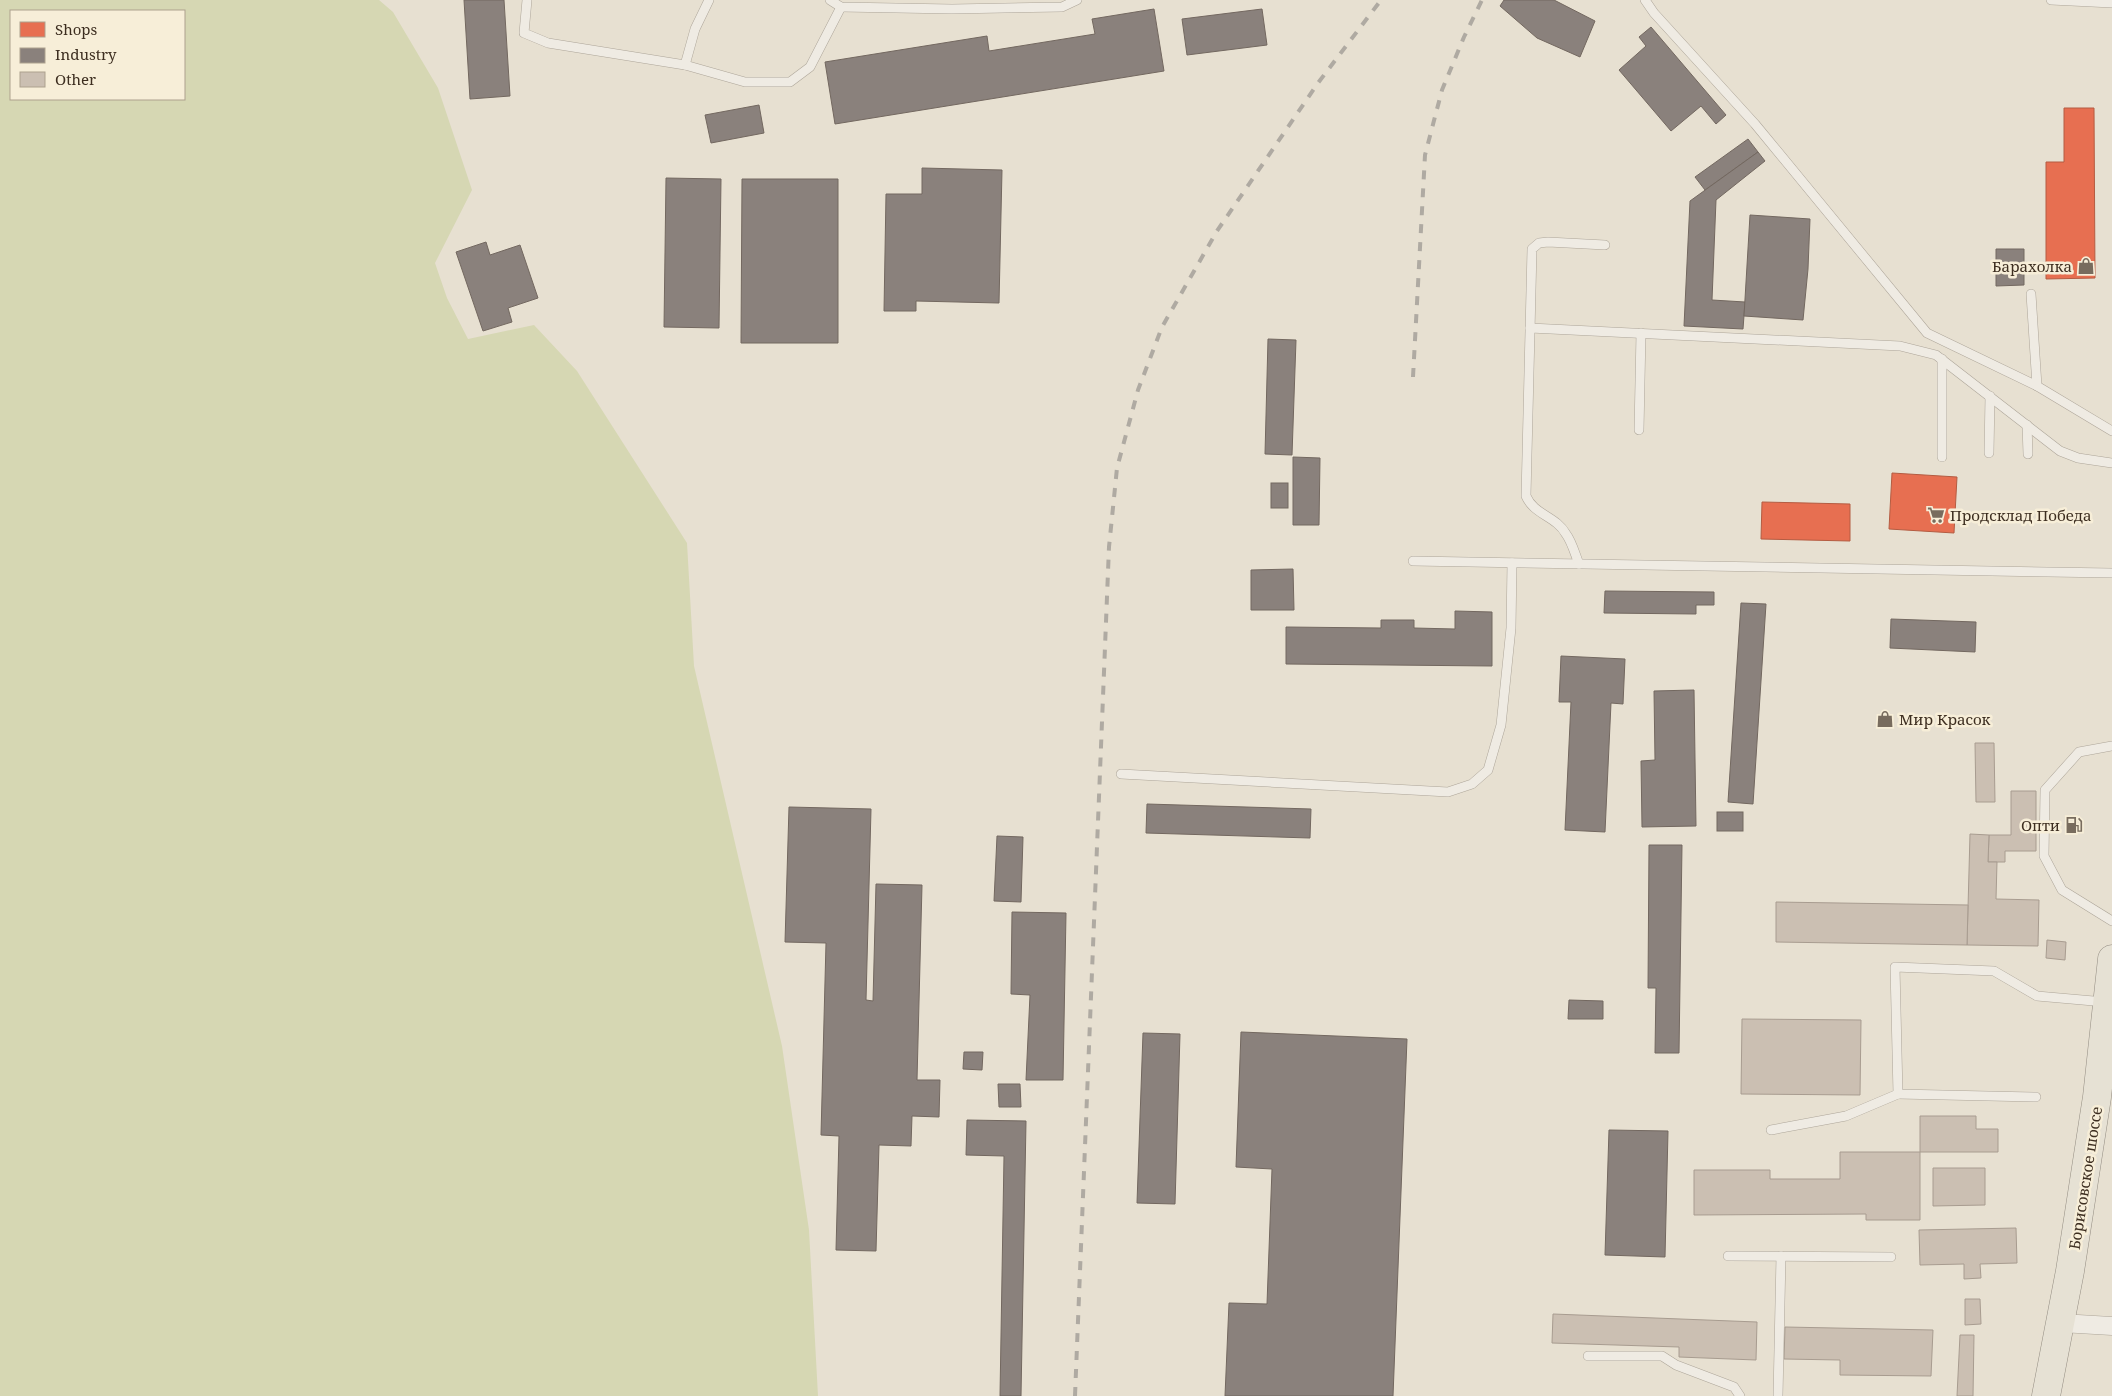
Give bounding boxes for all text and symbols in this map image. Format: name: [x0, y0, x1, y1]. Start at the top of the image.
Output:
legend: [10, 10, 185, 100]
text: Shops: [55, 19, 98, 39]
text: Industry: [55, 44, 117, 64]
text: Other: [55, 69, 96, 89]
place label: Барахолка: [1992, 256, 2072, 276]
shop icon: Барахолка: [2076, 256, 2096, 276]
supermarket icon: Продсклад Победа: [1926, 505, 1946, 525]
place label: Продсклад Победа: [1950, 505, 2091, 525]
shop icon: Мир Красок: [1875, 709, 1895, 729]
place label: Мир Красок: [1899, 709, 1991, 729]
place label: Опти: [2021, 815, 2060, 835]
fuel station icon: Опти: [2064, 815, 2084, 835]
street label: Борисовское шоссе: [2064, 1105, 2106, 1251]

